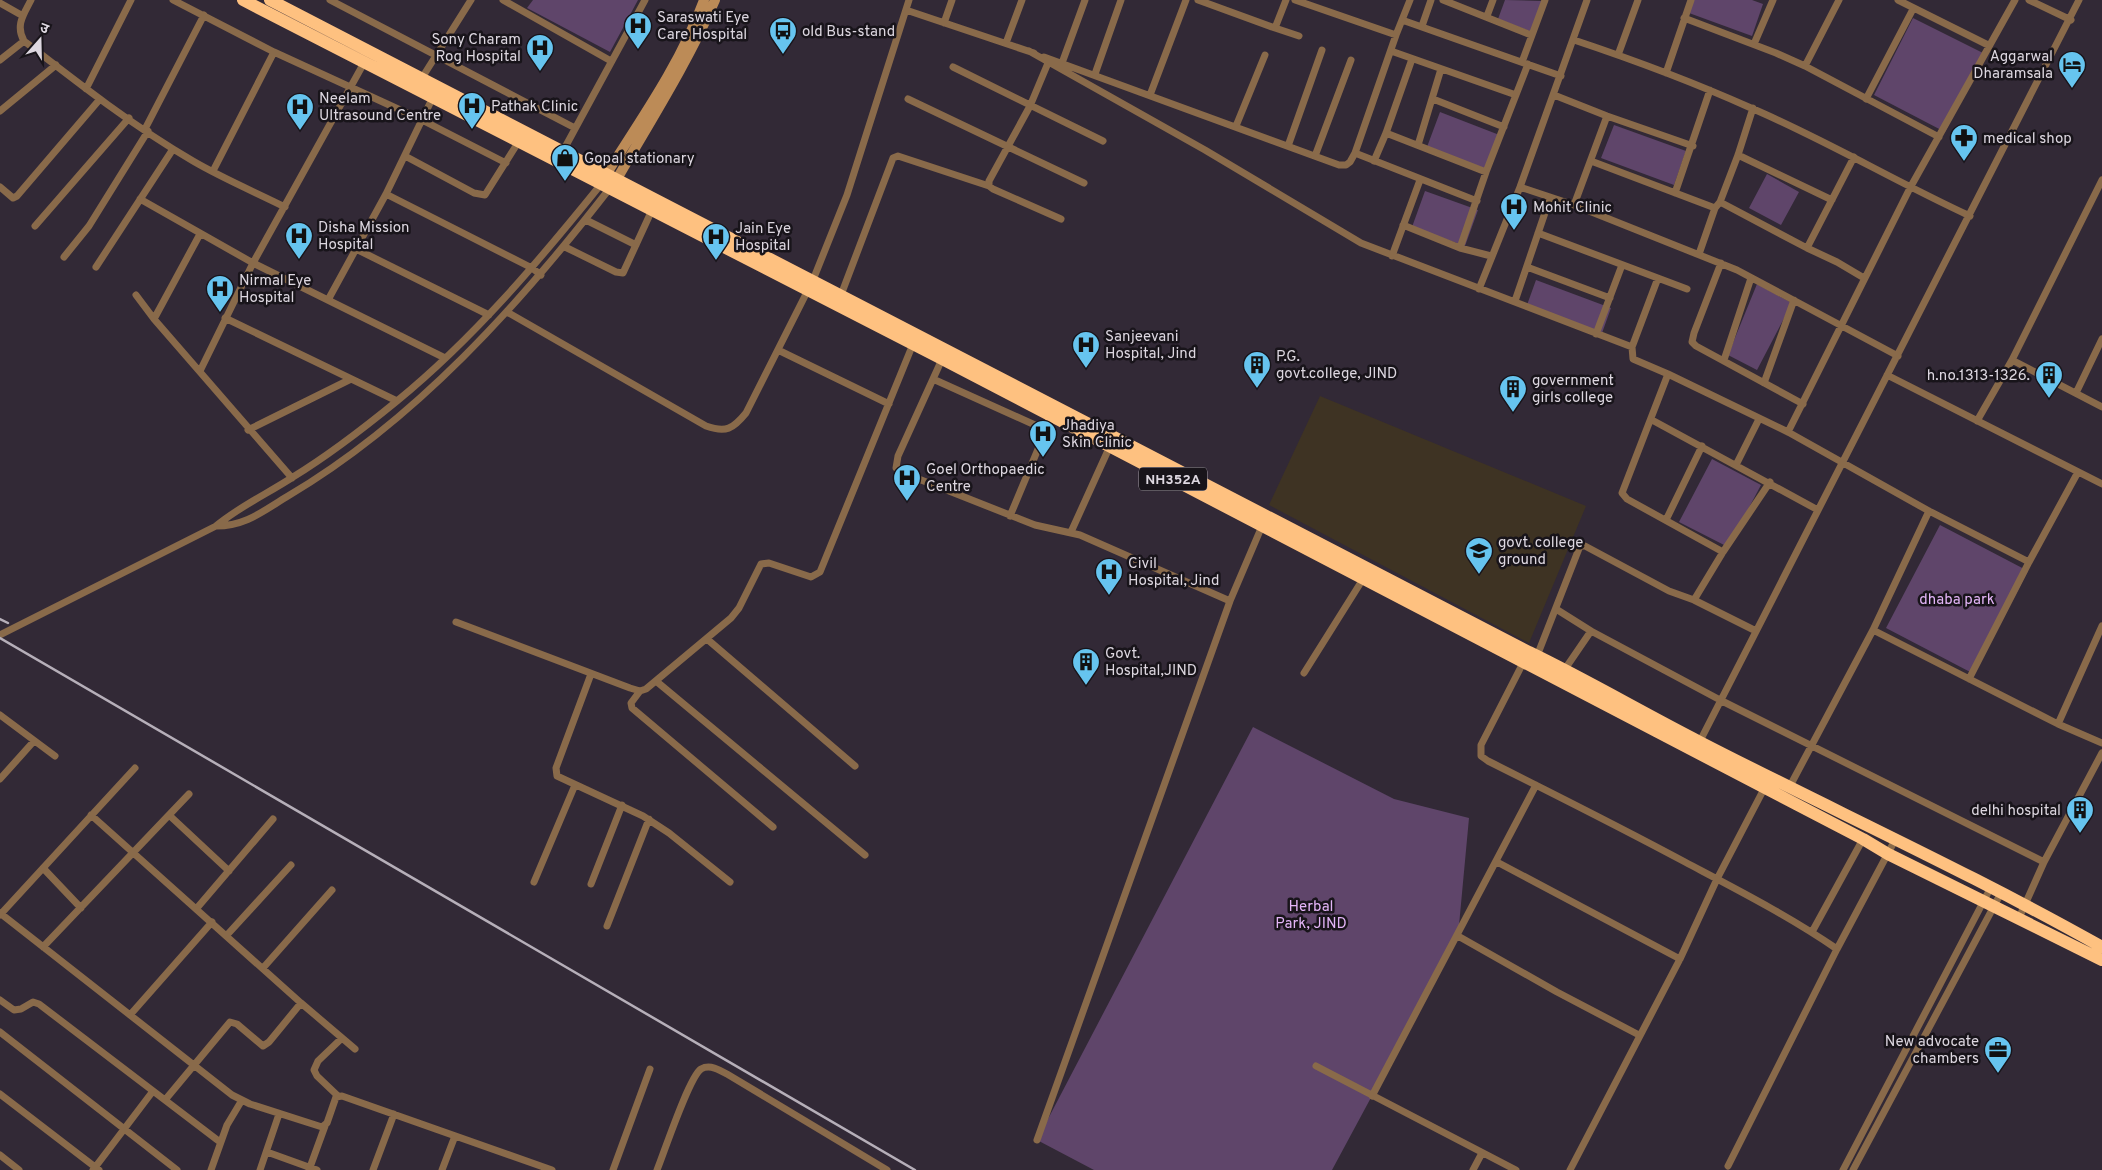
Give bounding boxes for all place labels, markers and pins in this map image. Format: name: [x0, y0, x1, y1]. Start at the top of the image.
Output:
place label: Saraswati Eye Care Hospital: [657, 9, 749, 45]
hospital icon: Saraswati Eye Care Hospital: [623, 11, 653, 50]
bus stop icon: old Bus-stand: [768, 16, 798, 55]
place label: old Bus-stand: [802, 23, 895, 42]
place label: Sony Charam Rog Hospital: [431, 31, 521, 67]
hospital icon: Sony Charam Rog Hospital: [525, 33, 555, 72]
place label: Aggarwal Dharamsala: [1973, 48, 2053, 84]
hotel icon: Aggarwal Dharamsala: [2057, 50, 2087, 89]
place label: Neelam Ultrasound Centre: [319, 90, 441, 126]
hospital icon: Pathak Clinic: [457, 91, 487, 130]
hospital icon: Neelam Ultrasound Centre: [285, 92, 315, 131]
place label: Pathak Clinic: [491, 98, 578, 117]
pharmacy icon: medical shop: [1949, 123, 1979, 162]
place label: medical shop: [1983, 130, 2072, 149]
shop icon: Gopal stationary: [550, 143, 580, 182]
place label: Gopal stationary: [584, 150, 695, 169]
hospital icon: Mohit Clinic: [1499, 192, 1529, 231]
place label: Mohit Clinic: [1533, 199, 1612, 218]
place label: Disha Mission Hospital: [318, 219, 410, 255]
place label: Jain Eye Hospital: [735, 220, 791, 256]
hospital icon: Disha Mission Hospital: [284, 221, 314, 260]
hospital icon: Jain Eye Hospital: [701, 222, 731, 261]
place label: Nirmal Eye Hospital: [239, 272, 311, 308]
hospital icon: Nirmal Eye Hospital: [205, 274, 235, 313]
place label: Sanjeevani Hospital, Jind: [1105, 328, 1196, 364]
hospital icon: Sanjeevani Hospital, Jind: [1071, 330, 1101, 369]
place label: P.G. govt.college, JIND: [1276, 348, 1397, 384]
building icon: P.G. govt.college, JIND: [1242, 350, 1272, 389]
building icon: h.no.1313-1326.: [2034, 360, 2064, 399]
place label: h.no.1313-1326.: [1927, 367, 2030, 386]
place label: government girls college: [1532, 372, 1614, 408]
building icon: government girls college: [1498, 374, 1528, 413]
place label: Jhadiya Skin Clinic: [1062, 417, 1132, 453]
hospital icon: Jhadiya Skin Clinic: [1028, 419, 1058, 458]
place label: Goel Orthopaedic Centre: [926, 461, 1045, 497]
hospital icon: Goel Orthopaedic Centre: [892, 463, 922, 502]
place label: govt. college ground: [1498, 534, 1583, 570]
school or university icon: govt. college ground: [1464, 536, 1494, 575]
place label: Civil Hospital, Jind: [1128, 555, 1219, 591]
hospital icon: Civil Hospital, Jind: [1094, 557, 1124, 596]
place label: Govt. Hospital,JIND: [1105, 645, 1197, 681]
building icon: Govt. Hospital,JIND: [1071, 647, 1101, 686]
building icon: delhi hospital: [2065, 795, 2095, 834]
place label: delhi hospital: [1971, 802, 2061, 821]
place label: New advocate chambers: [1885, 1033, 1979, 1069]
office icon: New advocate chambers: [1983, 1035, 2013, 1074]

